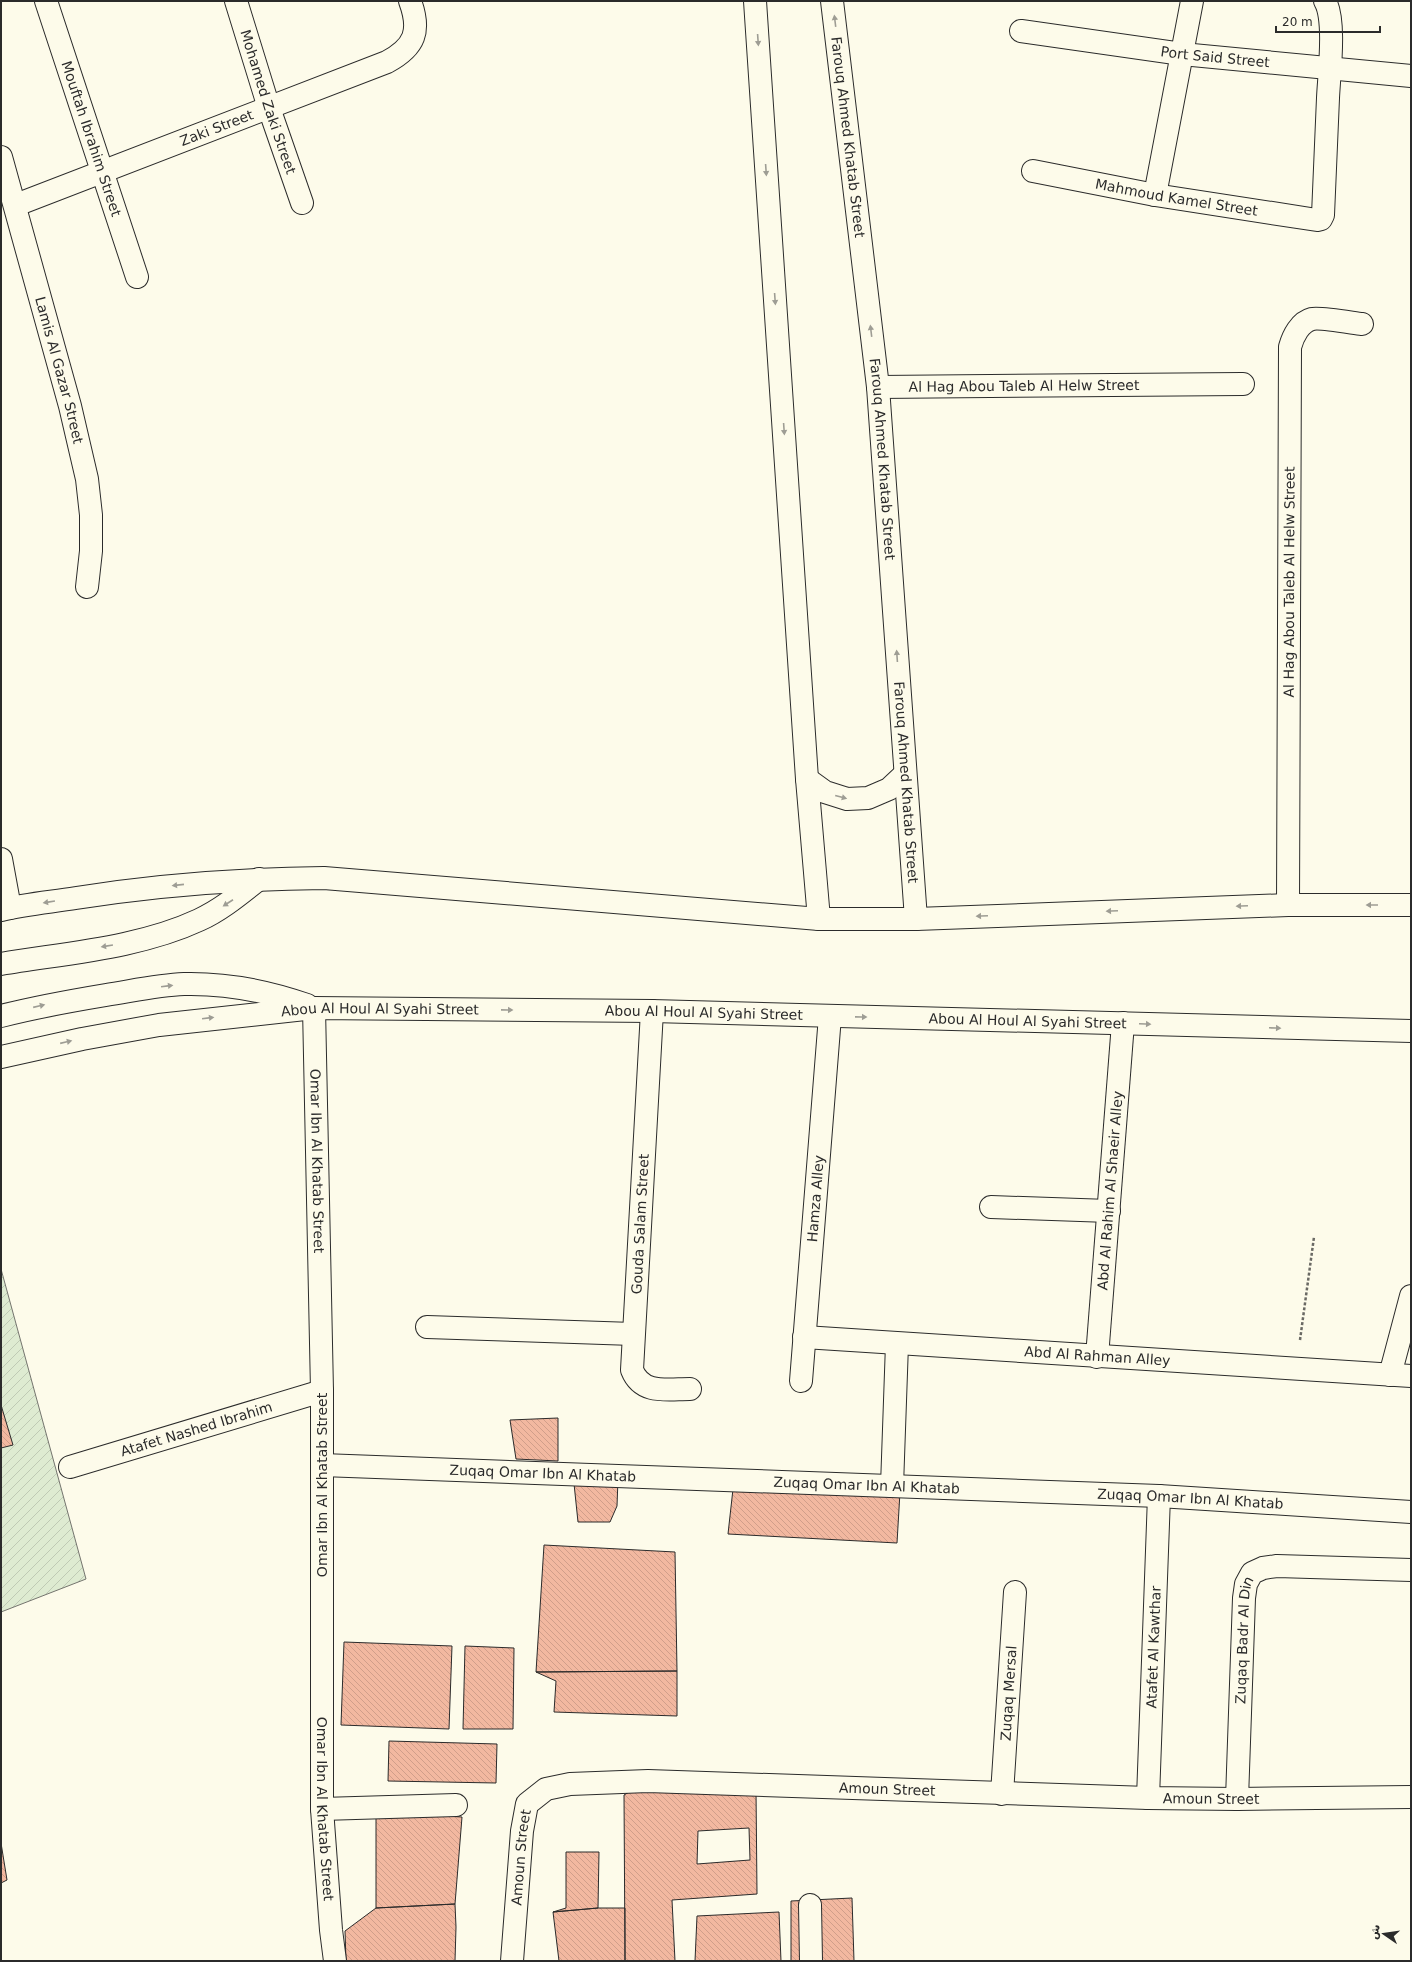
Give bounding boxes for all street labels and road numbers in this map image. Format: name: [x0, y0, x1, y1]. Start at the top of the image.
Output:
street label: Mohamed Zaki Street: [237, 28, 300, 177]
street label: Farouq Ahmed Khatab Street: [828, 36, 868, 239]
street label: Port Said Street: [1160, 43, 1271, 70]
street label: Mouftah Ibrahim Street: [58, 59, 125, 219]
street label: Zaki Street: [178, 106, 256, 149]
street label: Mahmoud Kamel Street: [1094, 175, 1260, 219]
street label: Lamis Al Gazar Street: [32, 295, 87, 446]
street label: Farouq Ahmed Khatab Street: [867, 357, 898, 561]
street label: Al Hag Abou Taleb Al Helw Street: [908, 377, 1140, 395]
street label: Al Hag Abou Taleb Al Helw Street: [1281, 466, 1298, 697]
street label: Farouq Ahmed Khatab Street: [891, 681, 921, 884]
street label: Abou Al Houl Al Syahi Street: [280, 1000, 479, 1020]
street label: Abou Al Houl Al Syahi Street: [605, 1003, 804, 1023]
street label: Abou Al Houl Al Syahi Street: [928, 1010, 1127, 1032]
street label: Omar Ibn Al Khatab Street: [307, 1069, 327, 1254]
street label: Abd Al Rahim Al Shaeir Alley: [1094, 1090, 1126, 1291]
street label: Gouda Salam Street: [628, 1153, 652, 1295]
street label: Hamza Alley: [804, 1154, 827, 1243]
street label: Abd Al Rahman Alley: [1024, 1343, 1171, 1369]
street label: Omar Ibn Al Khatab Street: [314, 1392, 330, 1577]
street label: Atafet Nashed Ibrahim: [118, 1398, 274, 1459]
street label: Zuqaq Omar Ibn Al Khatab: [449, 1462, 637, 1485]
street label: Zuqaq Omar Ibn Al Khatab: [773, 1474, 960, 1497]
street label: Zuqaq Omar Ibn Al Khatab: [1097, 1486, 1284, 1512]
street label: Zuqaq Badr Al Din: [1232, 1573, 1257, 1704]
street label: Atafet Al Kawthar: [1143, 1585, 1164, 1709]
street label: Zuqaq Mersal: [997, 1645, 1020, 1741]
street label: Omar Ibn Al Khatab Street: [314, 1717, 337, 1902]
street label: Amoun Street: [839, 1779, 936, 1799]
street label: Amoun Street: [1163, 1790, 1260, 1807]
street label: Amoun Street: [508, 1808, 534, 1906]

